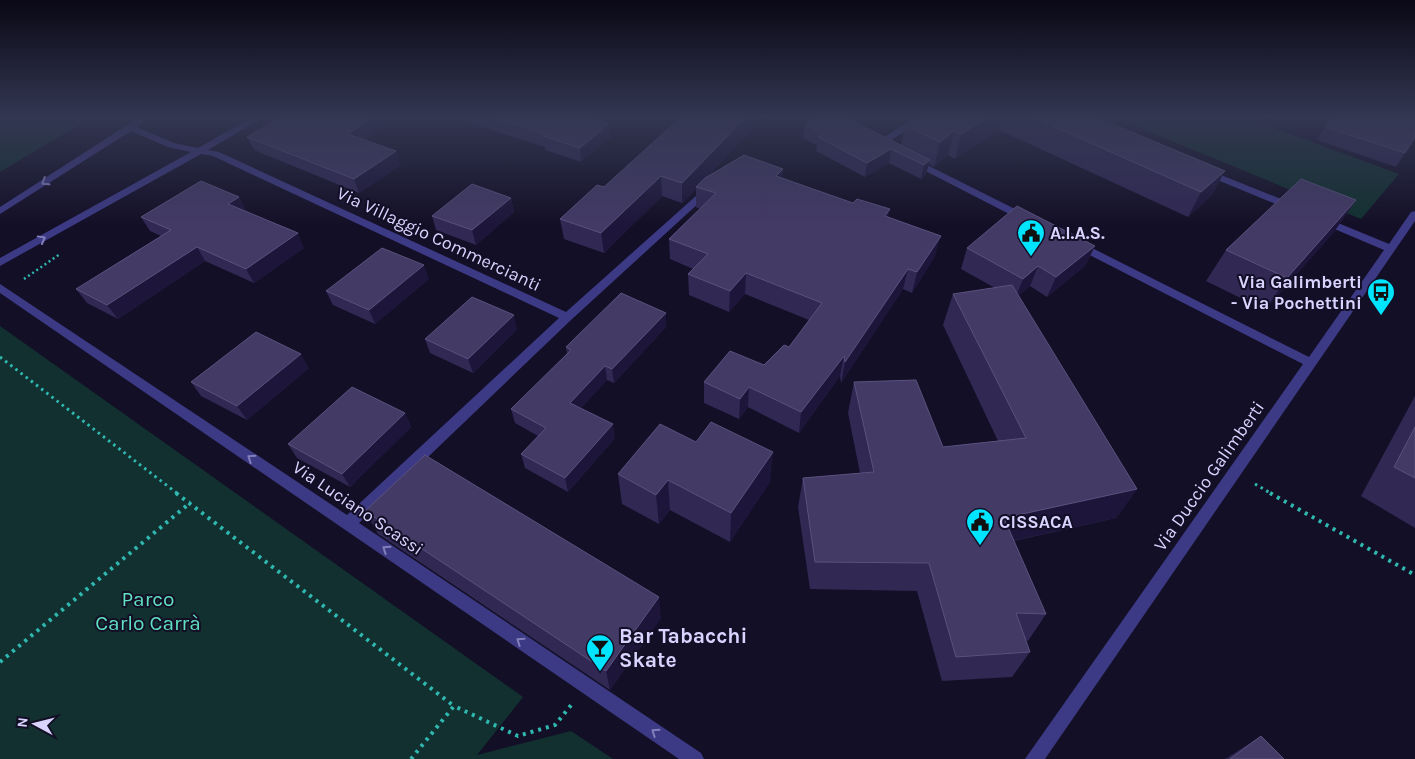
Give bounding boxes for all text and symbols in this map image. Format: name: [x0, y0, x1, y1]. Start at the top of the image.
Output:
one-way arrow: [41, 176, 51, 185]
street label: Via Villaggio Commercianti: [333, 182, 545, 296]
public building icon: A.I.A.S.: [1016, 218, 1046, 257]
place label: A.I.A.S.: [1050, 222, 1105, 244]
one-way arrow: [37, 236, 46, 246]
place label: Via Galimberti - Via Pochettini: [1231, 271, 1362, 314]
bus stop icon: Via Galimberti - Via Pochettini: [1366, 277, 1396, 316]
street label: Via Duccio Galimberti: [1149, 397, 1269, 555]
one-way arrow: [247, 455, 257, 464]
street label: Via Luciano Scassi: [288, 456, 428, 560]
public building icon: CISSACA: [965, 507, 995, 546]
place label: CISSACA: [999, 511, 1073, 533]
one-way arrow: [382, 546, 391, 556]
park label: Parco Carlo Carrà: [95, 587, 201, 635]
place label: Bar Tabacchi Skate: [619, 624, 747, 672]
bar icon: Bar Tabacchi Skate: [585, 633, 615, 672]
one-way arrow: [517, 637, 526, 647]
north arrow: [10, 699, 60, 749]
text: N: [14, 716, 32, 728]
one-way arrow: [651, 729, 661, 738]

